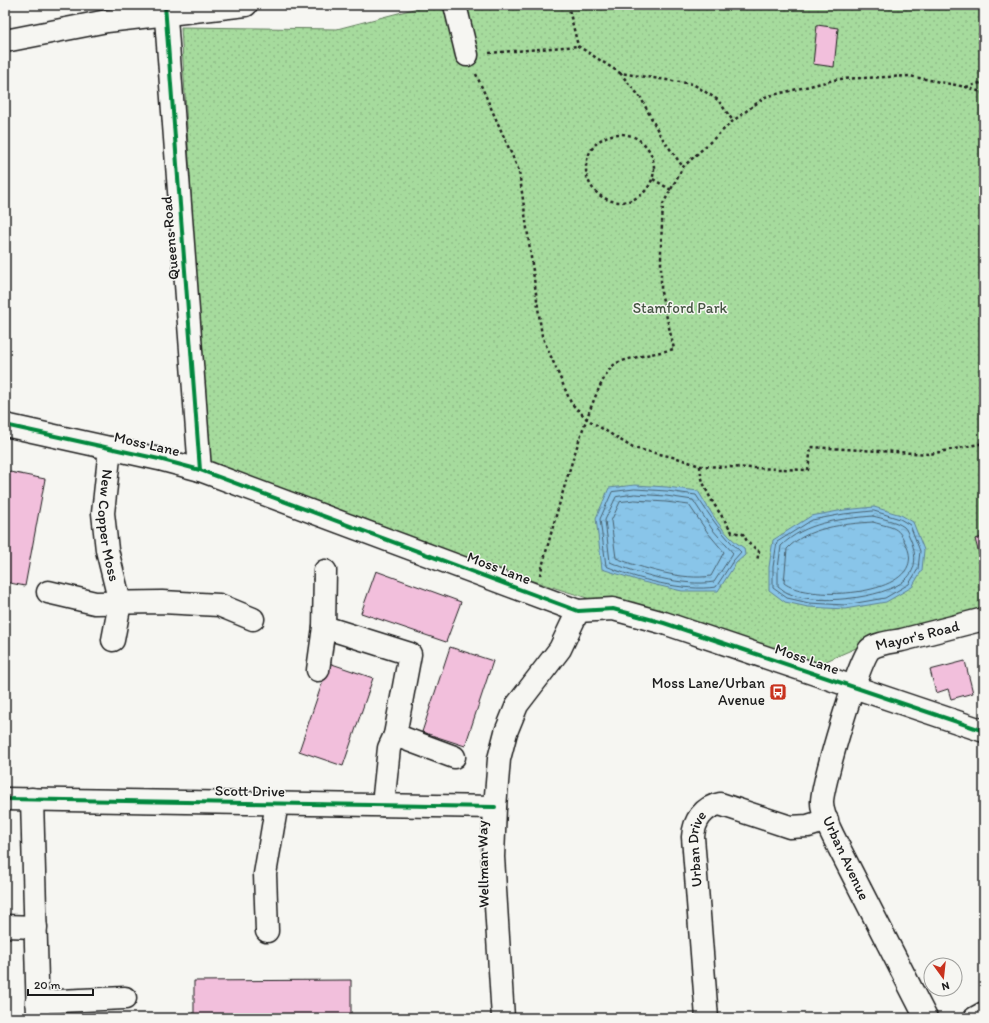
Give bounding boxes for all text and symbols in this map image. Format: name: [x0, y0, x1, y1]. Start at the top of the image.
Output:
street label: Queens Road: [157, 195, 183, 281]
park label: Stamford Park: [633, 299, 728, 317]
street label: Moss Lane: [112, 428, 182, 460]
street label: New Copper Moss: [94, 468, 123, 583]
street label: Moss Lane: [465, 548, 533, 588]
street label: Mayor's Road: [873, 616, 962, 654]
street label: Moss Lane: [772, 640, 842, 678]
place label: Moss Lane/Urban Avenue: [652, 674, 765, 709]
bus stop icon: Moss Lane/Urban Avenue: [768, 682, 788, 702]
street label: Scott Drive: [215, 781, 285, 801]
street label: Urban Drive: [684, 807, 710, 888]
street label: Urban Avenue: [819, 813, 873, 903]
street label: Wellman Way: [473, 820, 493, 908]
north arrow: [923, 957, 963, 997]
scale bar: [28, 971, 93, 997]
text: 20 m: [34, 978, 61, 992]
text: N: [940, 979, 951, 993]

